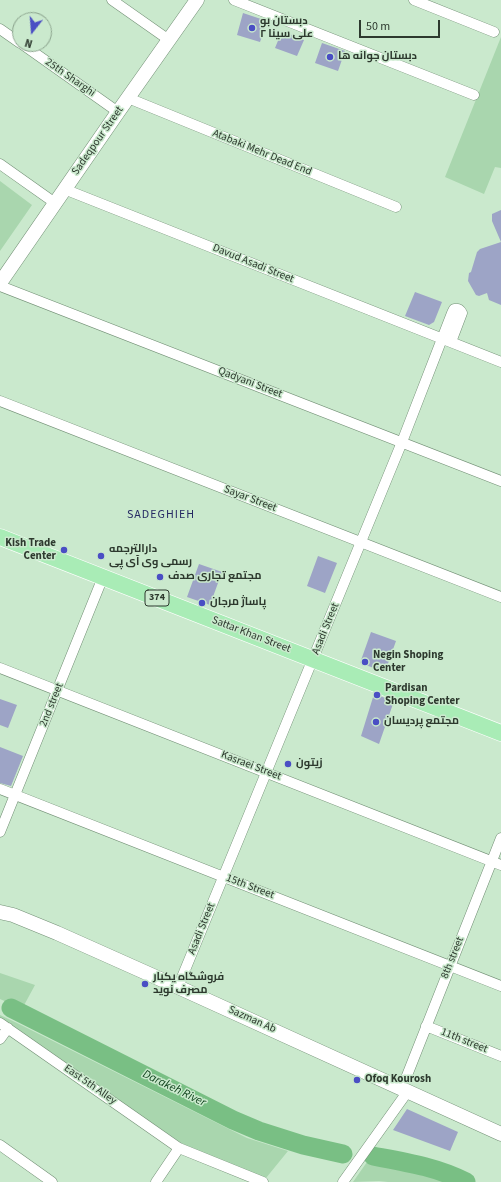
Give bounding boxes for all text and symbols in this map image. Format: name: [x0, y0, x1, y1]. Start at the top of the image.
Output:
north arrow: [12, 12, 52, 52]
scale bar: [361, 12, 442, 38]
place label: دبستان بو علی سینا ۲: [260, 15, 313, 41]
text: 50 m: [366, 18, 390, 35]
marker: دبستان بو علی سینا ۲: [247, 23, 257, 33]
text: N: [23, 35, 34, 51]
place label: دبستان جوانه ها: [338, 50, 417, 64]
marker: دبستان جوانه ها: [325, 52, 335, 62]
street label: 25th Sharghi: [42, 56, 98, 100]
street label: Sadeqpour Street: [69, 104, 127, 178]
street label: Atabaki Mehr Dead End: [210, 127, 314, 179]
street label: Davud Asadi Street: [210, 242, 296, 286]
street label: Qadyani Street: [216, 365, 284, 401]
street label: Sayar Street: [222, 483, 278, 515]
district label: SADEGHIEH: [127, 508, 195, 522]
place label: Kish Trade Center: [5, 537, 56, 563]
place label: دارالترجمه رسمی وی آی پی: [109, 543, 192, 569]
marker: Kish Trade Center: [59, 545, 69, 555]
marker: دارالترجمه رسمی وی آی پی: [96, 551, 106, 561]
place label: مجتمع تجاری صدف: [168, 570, 262, 584]
marker: مجتمع تجاری صدف: [155, 572, 165, 582]
road number: 374: [145, 590, 169, 606]
place label: پاساژ مرجان: [210, 596, 266, 610]
marker: پاساژ مرجان: [197, 598, 207, 608]
street label: Asadi Street: [310, 601, 342, 657]
street label: Sattar Khan Street: [210, 614, 292, 656]
place label: Negin Shoping Center: [373, 649, 443, 675]
marker: Negin Shoping Center: [360, 657, 370, 667]
street label: 2nd street: [37, 681, 67, 729]
place label: Pardisan Shoping Center: [385, 682, 460, 708]
marker: Pardisan Shoping Center: [372, 690, 382, 700]
place label: مجتمع پردیسان: [384, 715, 459, 729]
marker: مجتمع پردیسان: [371, 717, 381, 727]
street label: Kasraei Street: [219, 748, 283, 784]
place label: زیتون: [296, 757, 323, 771]
marker: زیتون: [283, 759, 293, 769]
street label: 15th Street: [224, 872, 276, 902]
street label: Asadi Street: [186, 901, 218, 957]
street label: 8th street: [439, 935, 467, 981]
place label: فروشگاه یکبار مصرف نوید: [153, 971, 224, 997]
marker: فروشگاه یکبار مصرف نوید: [140, 979, 150, 989]
street label: Sazman Ab: [226, 1004, 278, 1036]
street label: 11th street: [439, 1026, 489, 1056]
street label: East 5th Alley: [61, 1062, 119, 1108]
water label: Darakeh River: [140, 1067, 208, 1111]
place label: Ofoq Kourosh: [365, 1073, 431, 1087]
marker: Ofoq Kourosh: [352, 1075, 362, 1085]

